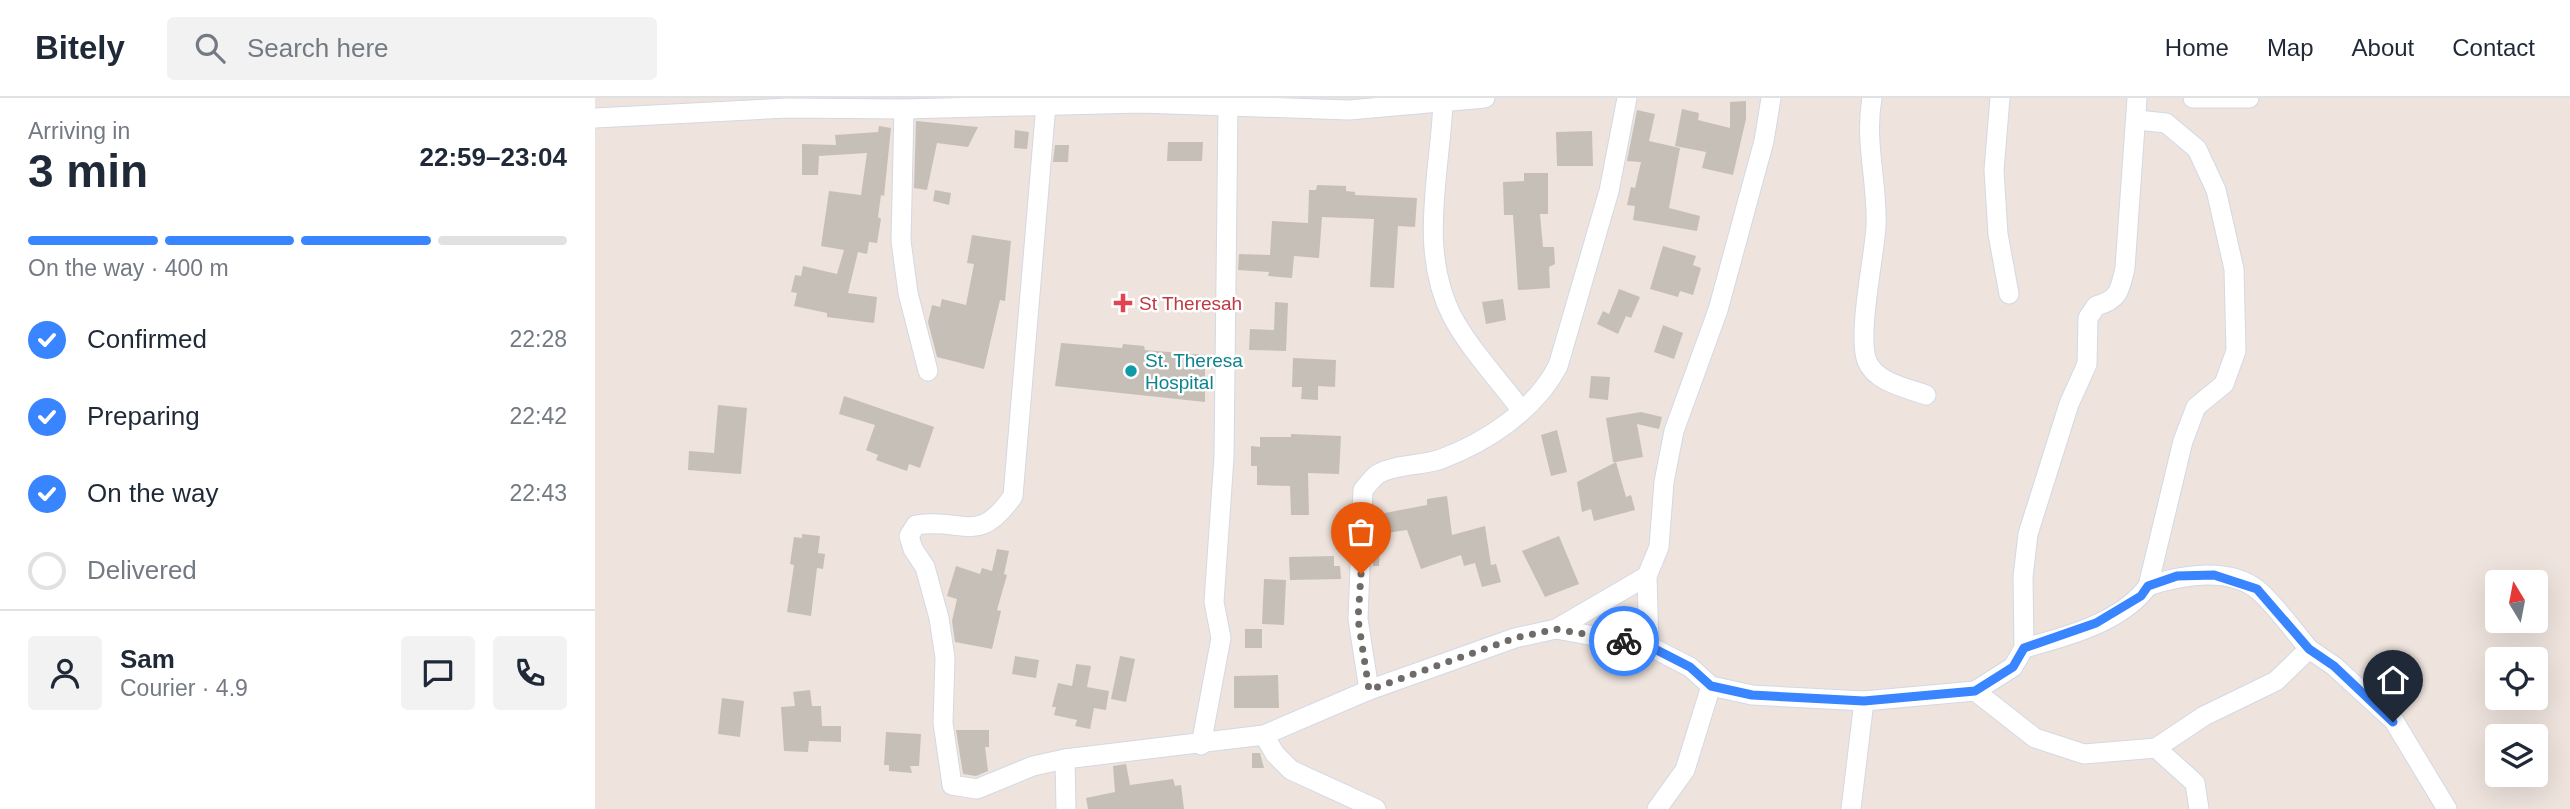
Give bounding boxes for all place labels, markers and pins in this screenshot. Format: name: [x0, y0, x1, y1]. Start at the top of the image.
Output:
marker: St Theresah: [1113, 293, 1133, 313]
place label: St Theresah: [1139, 293, 1242, 314]
place label: St. Theresa Hospital: [1145, 350, 1243, 393]
marker: St. Theresa Hospital: [1123, 363, 1139, 379]
pin: [1331, 502, 1391, 574]
pin: [2363, 650, 2423, 722]

